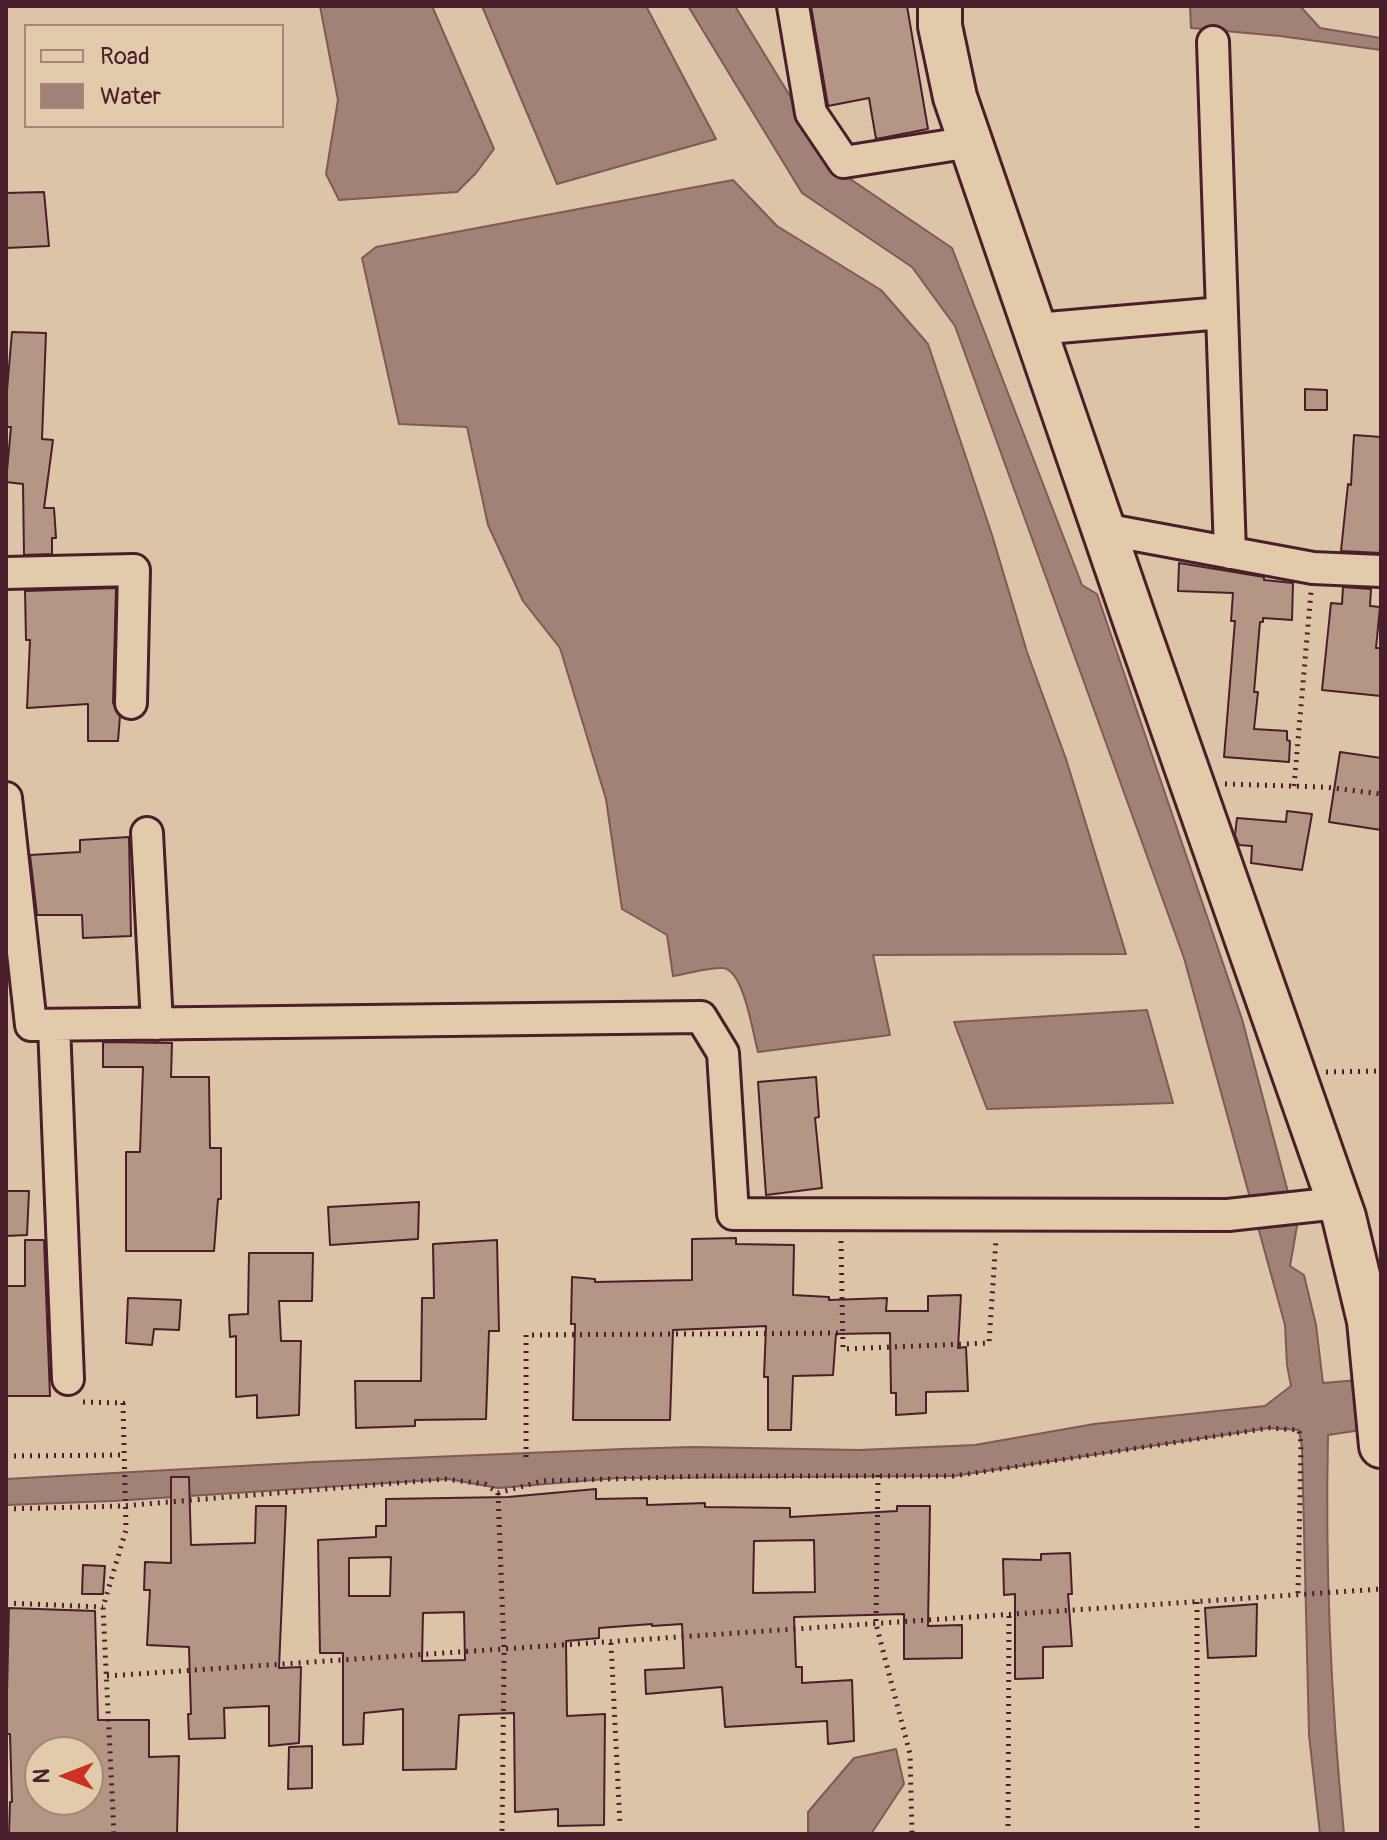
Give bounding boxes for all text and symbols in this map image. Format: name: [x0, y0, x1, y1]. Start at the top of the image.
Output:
legend: [24, 24, 284, 128]
text: Road: [100, 42, 150, 71]
text: Water: [100, 82, 161, 111]
north arrow: [24, 1736, 104, 1816]
text: N: [28, 1769, 56, 1783]

